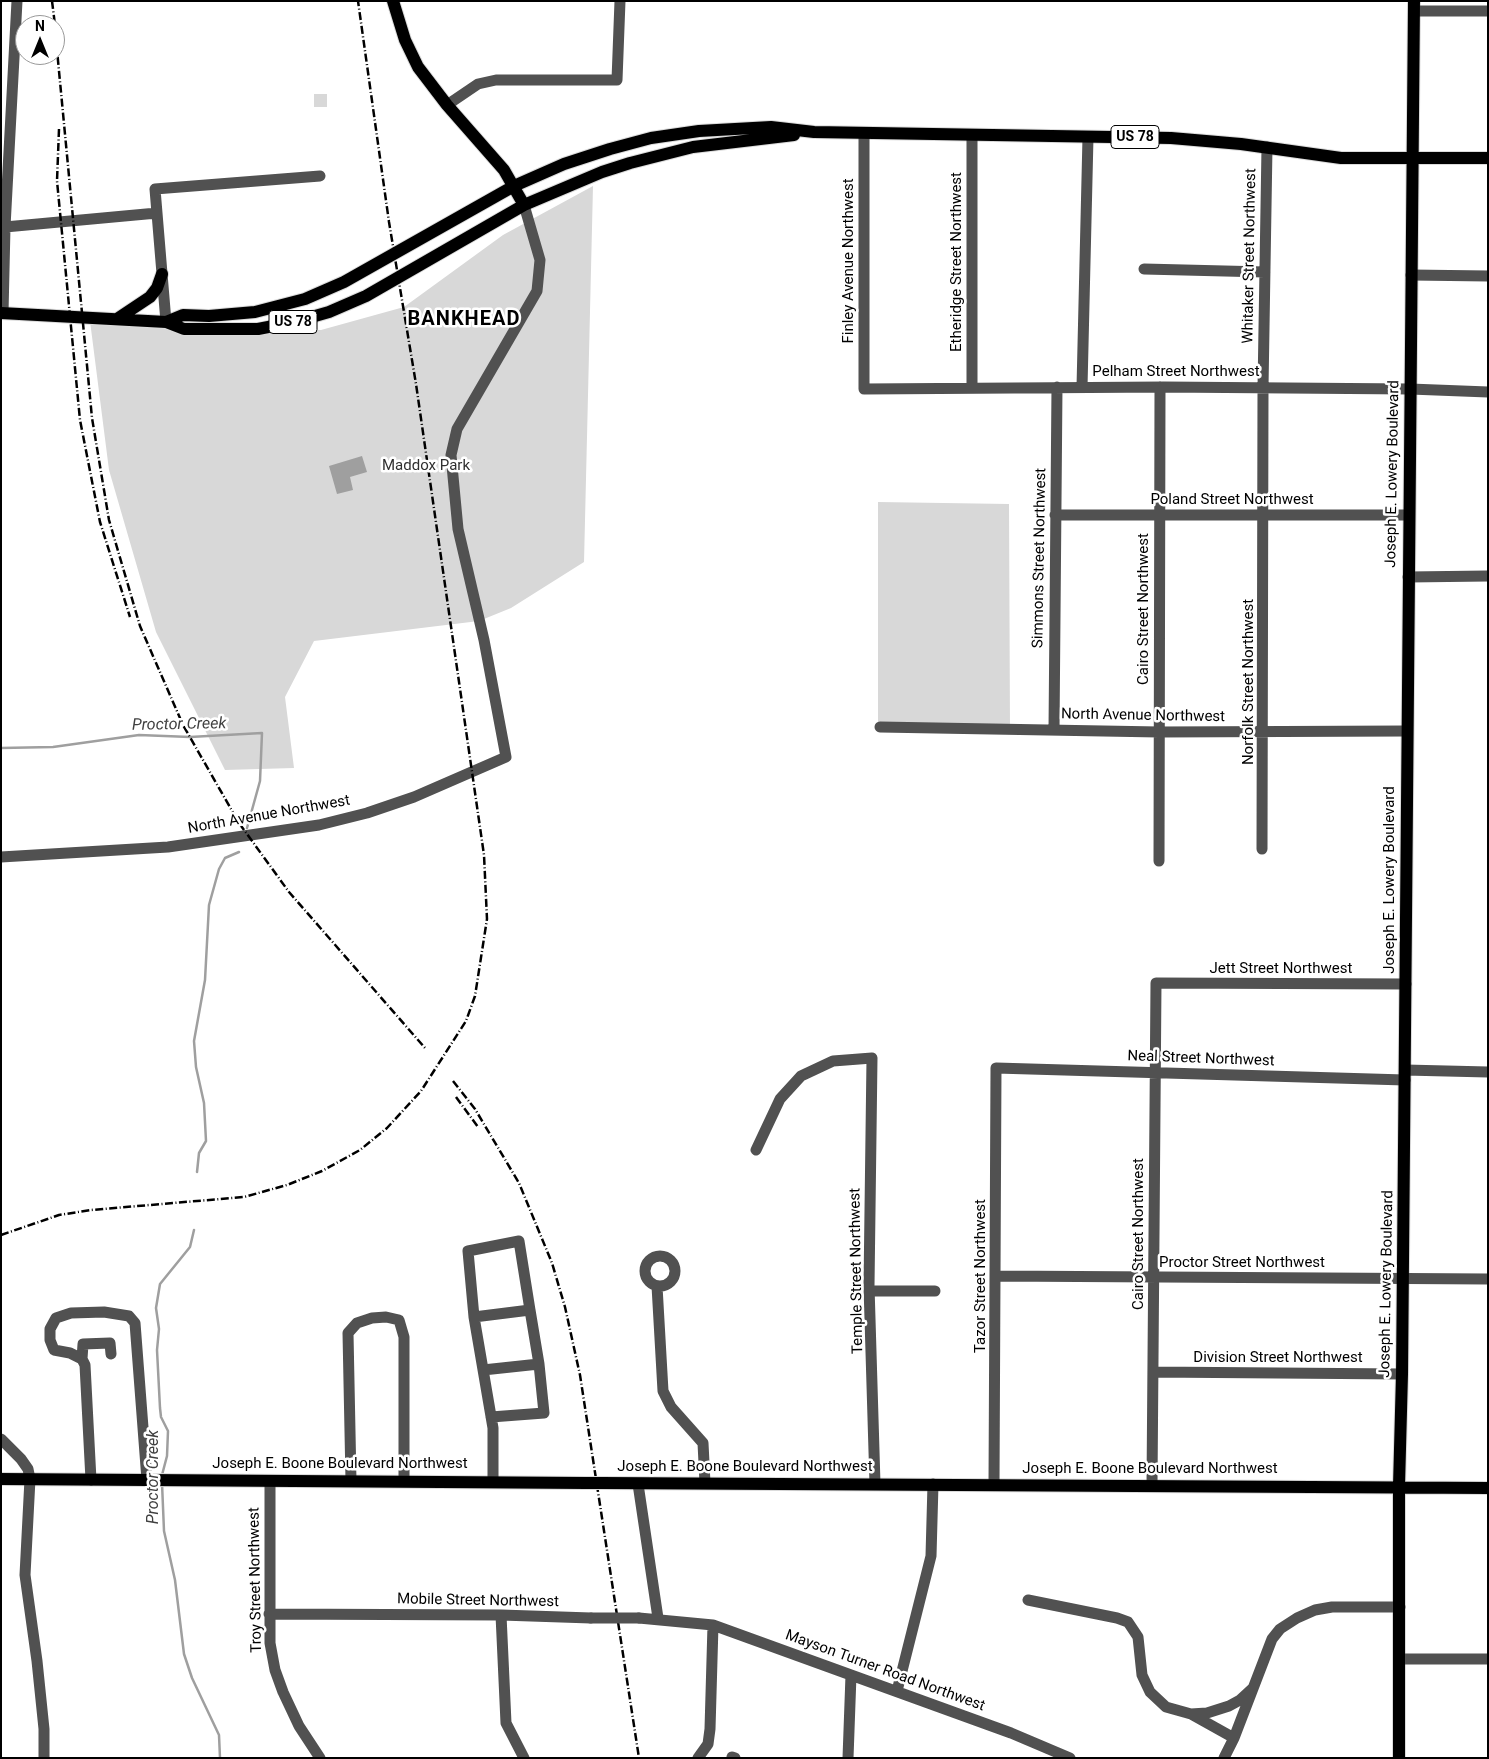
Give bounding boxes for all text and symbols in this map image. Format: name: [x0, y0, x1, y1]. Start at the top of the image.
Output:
north arrow: [15, 15, 65, 65]
text: N: [35, 18, 45, 34]
road number: US 78: [1111, 125, 1159, 148]
street label: Whitaker Street Northwest: [1239, 168, 1261, 344]
street label: Etheridge Street Northwest: [948, 172, 966, 352]
street label: Finley Avenue Northwest: [840, 178, 858, 344]
district label: BANKHEAD: [407, 308, 521, 332]
road number: US 78: [269, 311, 317, 334]
street label: Pelham Street Northwest: [1092, 363, 1260, 381]
street label: Joseph E. Lowery Boulevard: [1382, 380, 1404, 568]
park label: Maddox Park: [382, 457, 470, 475]
street label: Simmons Street Northwest: [1029, 468, 1051, 648]
street label: Poland Street Northwest: [1150, 491, 1314, 509]
street label: Cairo Street Northwest: [1135, 533, 1153, 685]
street label: Norfolk Street Northwest: [1240, 599, 1258, 765]
street label: North Avenue Northwest: [1061, 706, 1225, 726]
water label: Proctor Creek: [132, 715, 226, 735]
street label: Joseph E. Lowery Boulevard: [1381, 786, 1399, 974]
street label: North Avenue Northwest: [187, 792, 351, 838]
street label: Jett Street Northwest: [1210, 960, 1352, 978]
street label: Neal Street Northwest: [1127, 1047, 1275, 1071]
street label: Cairo Street Northwest: [1130, 1158, 1148, 1310]
street label: Temple Street Northwest: [847, 1188, 867, 1354]
street label: Joseph E. Lowery Boulevard: [1376, 1190, 1398, 1378]
street label: Tazor Street Northwest: [972, 1199, 990, 1353]
street label: Proctor Street Northwest: [1159, 1254, 1325, 1272]
street label: Division Street Northwest: [1193, 1349, 1363, 1367]
water label: Proctor Creek: [144, 1430, 164, 1524]
street label: Joseph E. Boone Boulevard Northwest: [212, 1455, 468, 1473]
street label: Joseph E. Boone Boulevard Northwest: [617, 1458, 873, 1476]
street label: Joseph E. Boone Boulevard Northwest: [1022, 1460, 1278, 1478]
street label: Troy Street Northwest: [246, 1507, 266, 1653]
street label: Mobile Street Northwest: [397, 1591, 559, 1611]
street label: Mayson Turner Road Northwest: [783, 1626, 987, 1716]

